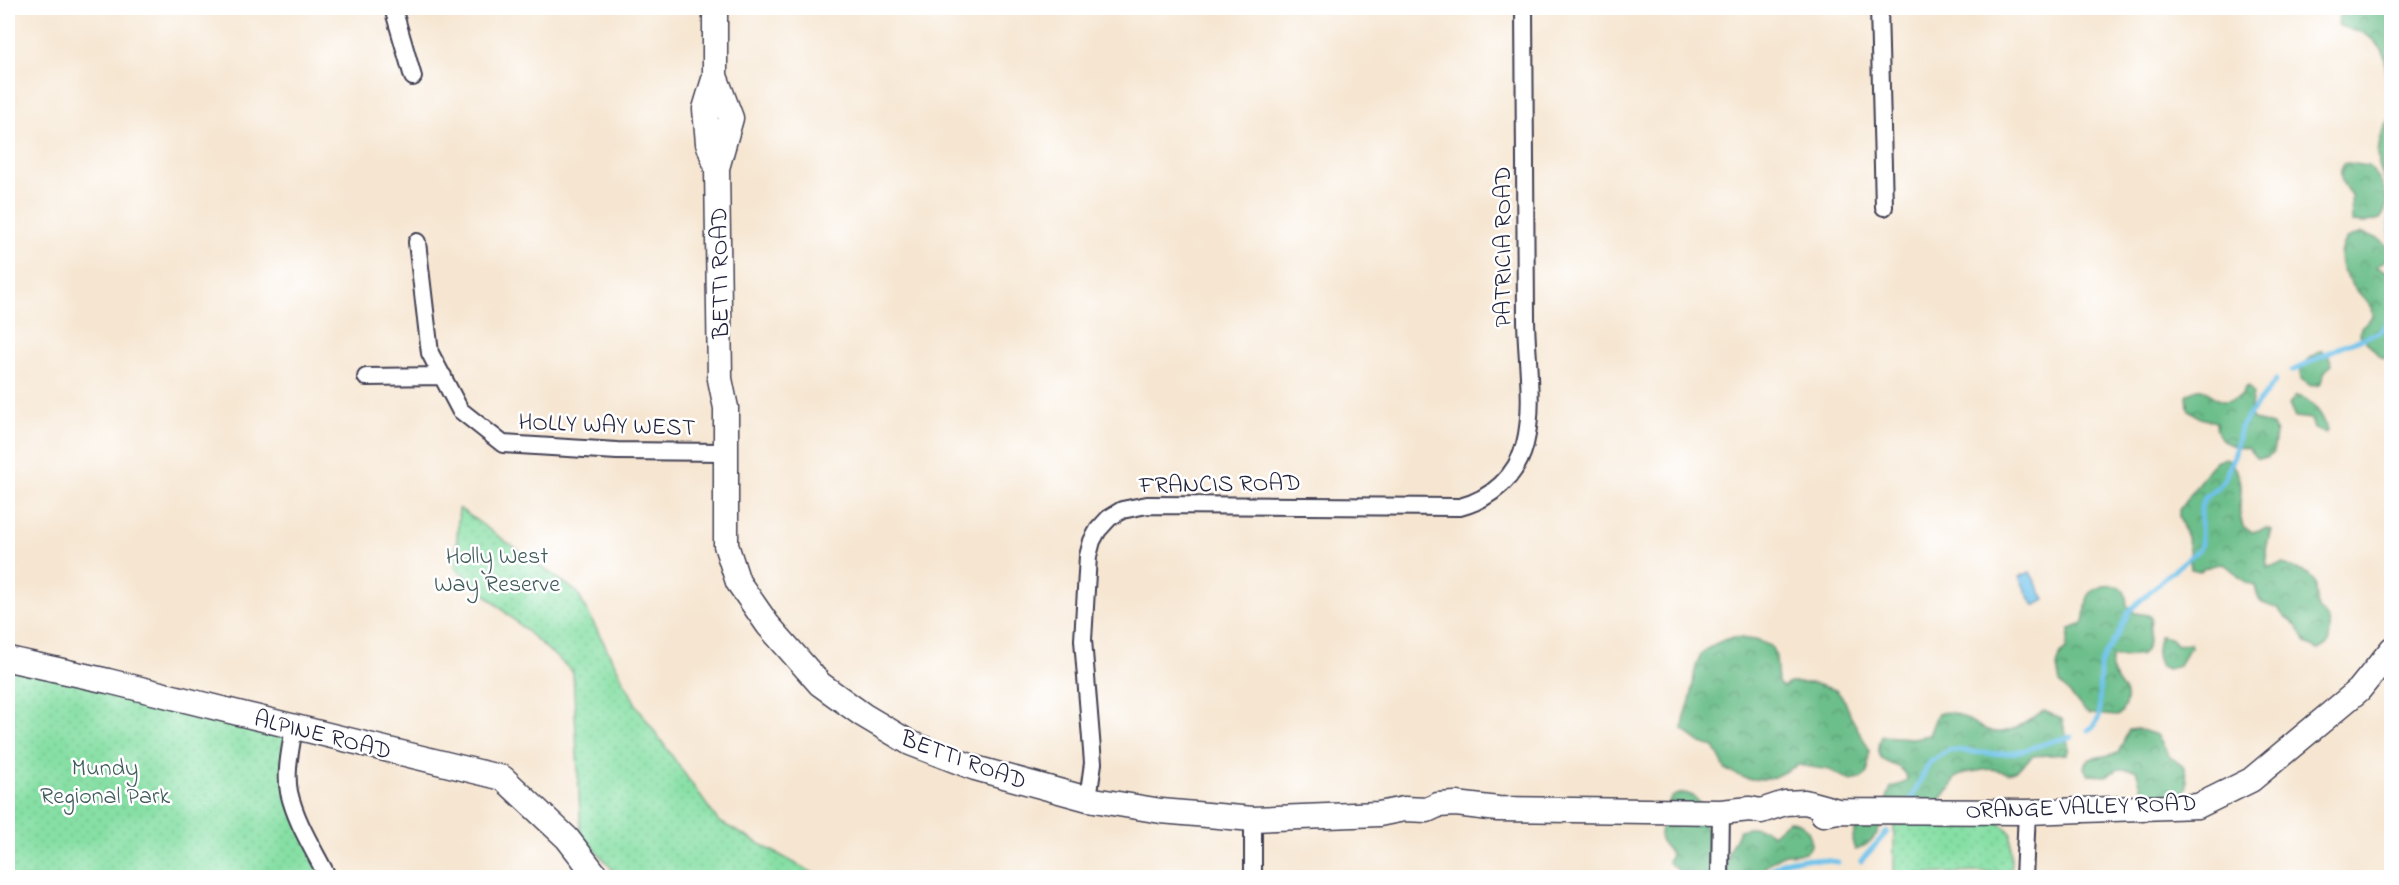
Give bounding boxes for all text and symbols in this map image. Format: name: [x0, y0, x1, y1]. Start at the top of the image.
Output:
street label: PATRICIA ROAD: [1487, 166, 1522, 328]
street label: BETTI ROAD: [703, 207, 740, 340]
street label: HOLLY WAY WEST: [518, 406, 696, 447]
street label: FRANCIS ROAD: [1138, 467, 1301, 504]
park label: Holly West Way Reserve: [434, 540, 560, 604]
street label: ALPINE ROAD: [250, 702, 395, 770]
street label: BETTI ROAD: [894, 722, 1031, 800]
park label: Mundy Regional Park: [40, 752, 170, 815]
street label: ORANGE VALLEY ROAD: [1965, 787, 2197, 830]

